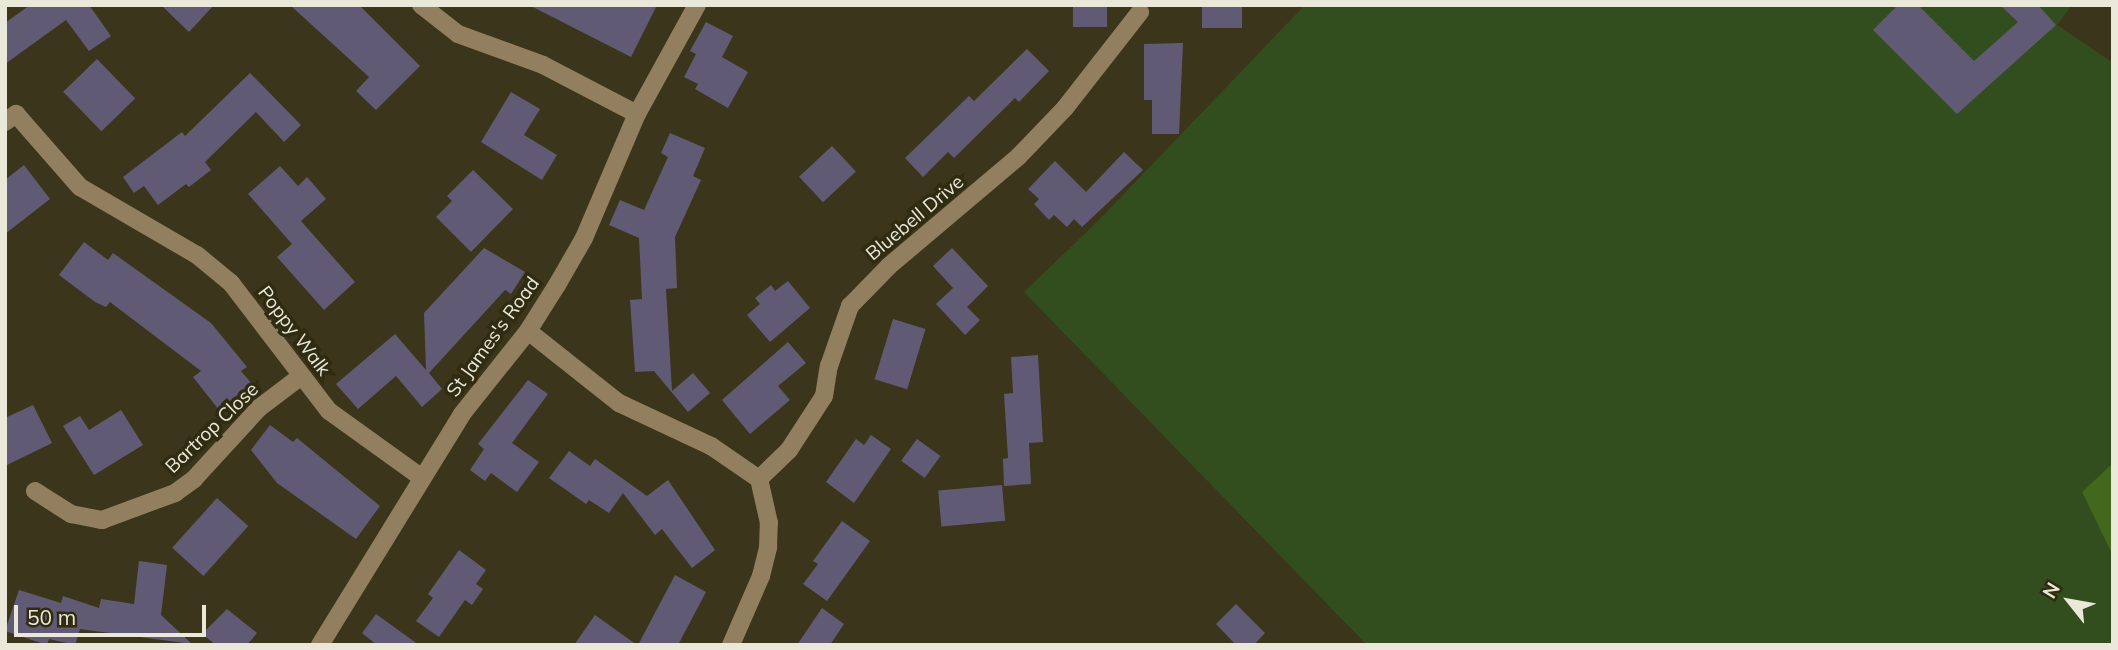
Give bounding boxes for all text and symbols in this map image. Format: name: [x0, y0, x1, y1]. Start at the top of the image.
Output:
street label: Bluebell Drive: [862, 171, 968, 265]
street label: St James's Road: [442, 273, 544, 401]
street label: Poppy Walk: [253, 282, 335, 380]
street label: Bartrop Close: [161, 378, 263, 478]
north arrow: [2034, 566, 2104, 636]
text: N: [2037, 578, 2065, 603]
scale bar: [18, 590, 210, 634]
text: 50 m: [27, 604, 76, 630]

